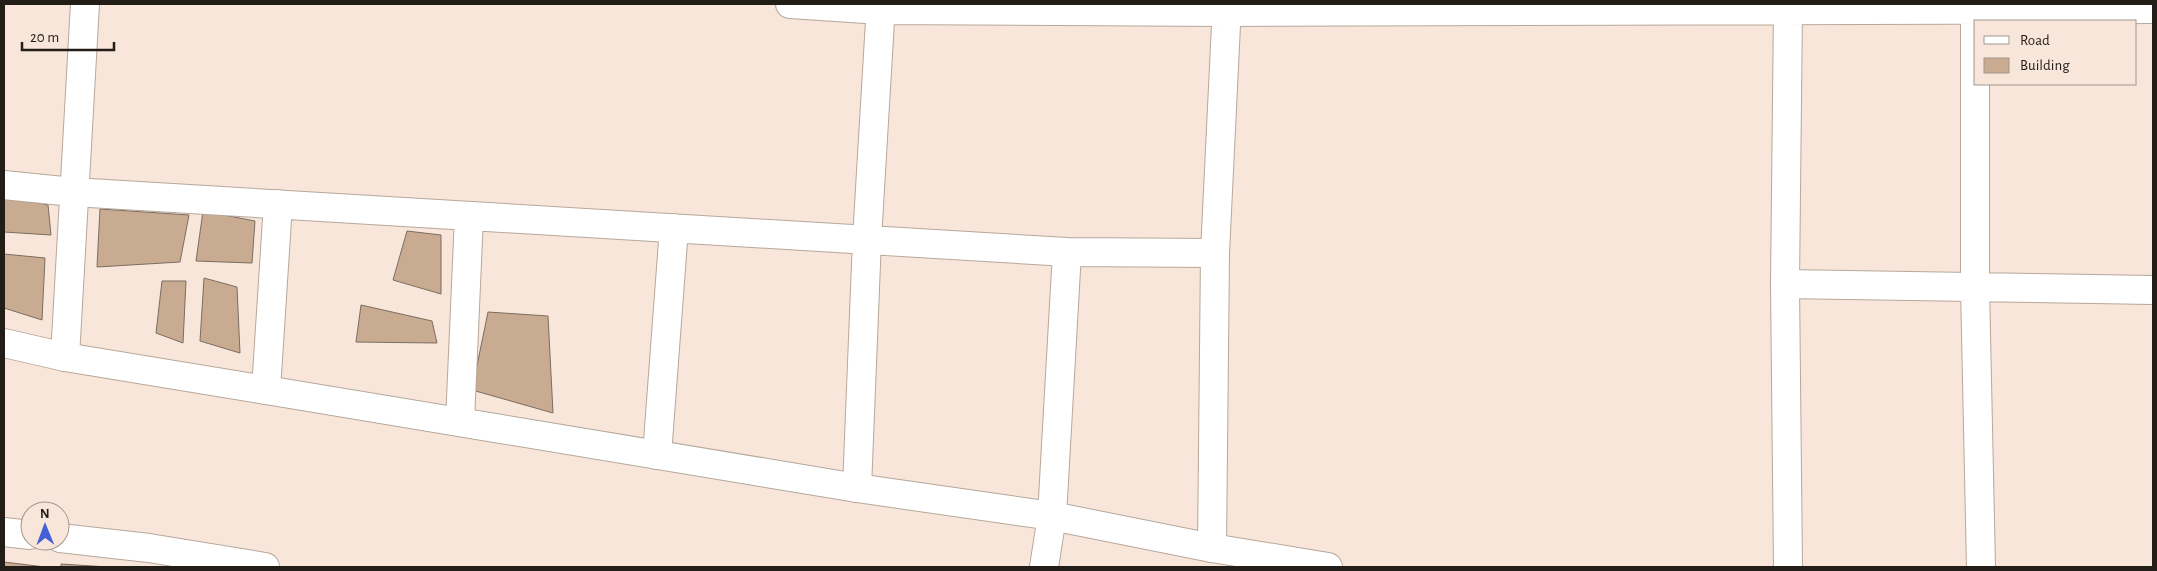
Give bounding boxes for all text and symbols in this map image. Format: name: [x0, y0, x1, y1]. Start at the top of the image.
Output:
scale bar: [22, 20, 115, 52]
legend: [1974, 20, 2137, 85]
text: 20 m: [30, 30, 59, 45]
text: Road: [2020, 33, 2050, 48]
text: Building: [2020, 58, 2070, 73]
north arrow: [20, 501, 70, 551]
text: N: [40, 507, 50, 521]

